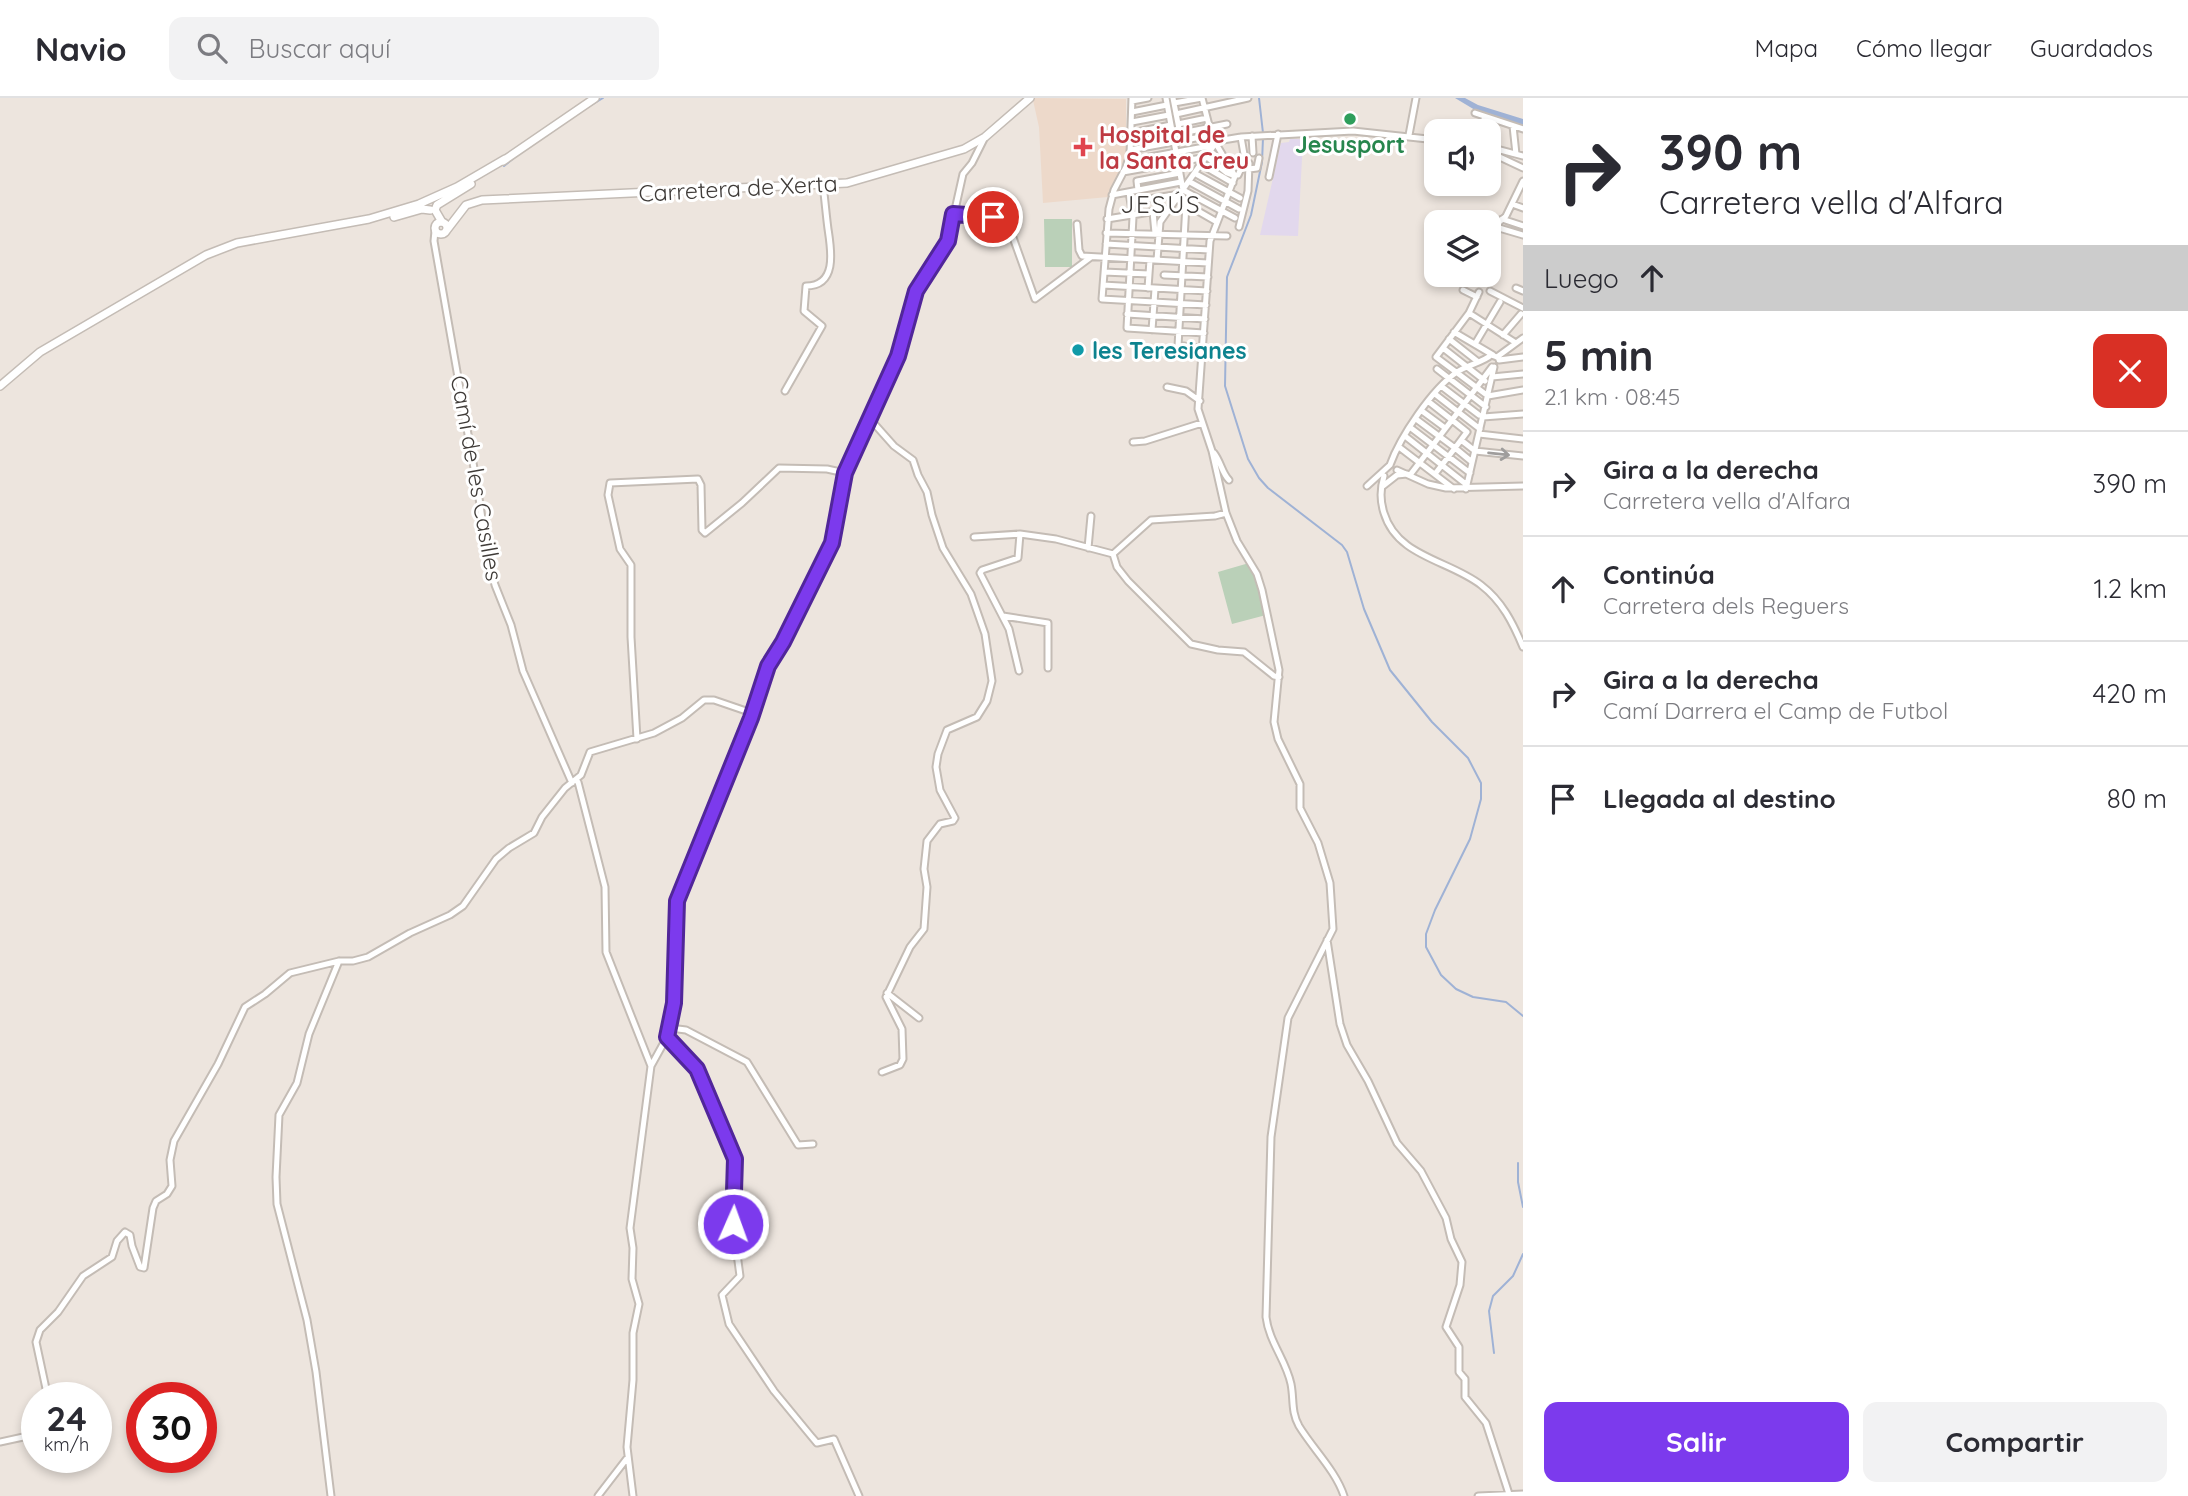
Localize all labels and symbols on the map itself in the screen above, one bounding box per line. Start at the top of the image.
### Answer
marker: Jesusport [1342,111,1358,127]
place label: Hospital de la Santa Creu [1099,120,1249,175]
place label: Jesusport [1295,130,1405,159]
marker: Hospital de la Santa Creu [1073,137,1093,157]
street label: Carretera de Xerta [638,168,838,208]
pin [963,187,1023,247]
district label: JESÚS [1120,189,1202,219]
place label: les Teresianes [1092,336,1247,365]
marker: les Teresianes [1070,342,1086,358]
street label: Camí de les Casilles [445,373,509,583]
one-way arrow [1487,447,1510,460]
position arrow [696,1187,770,1261]
speed limit sign: 30 [126,1382,217,1473]

